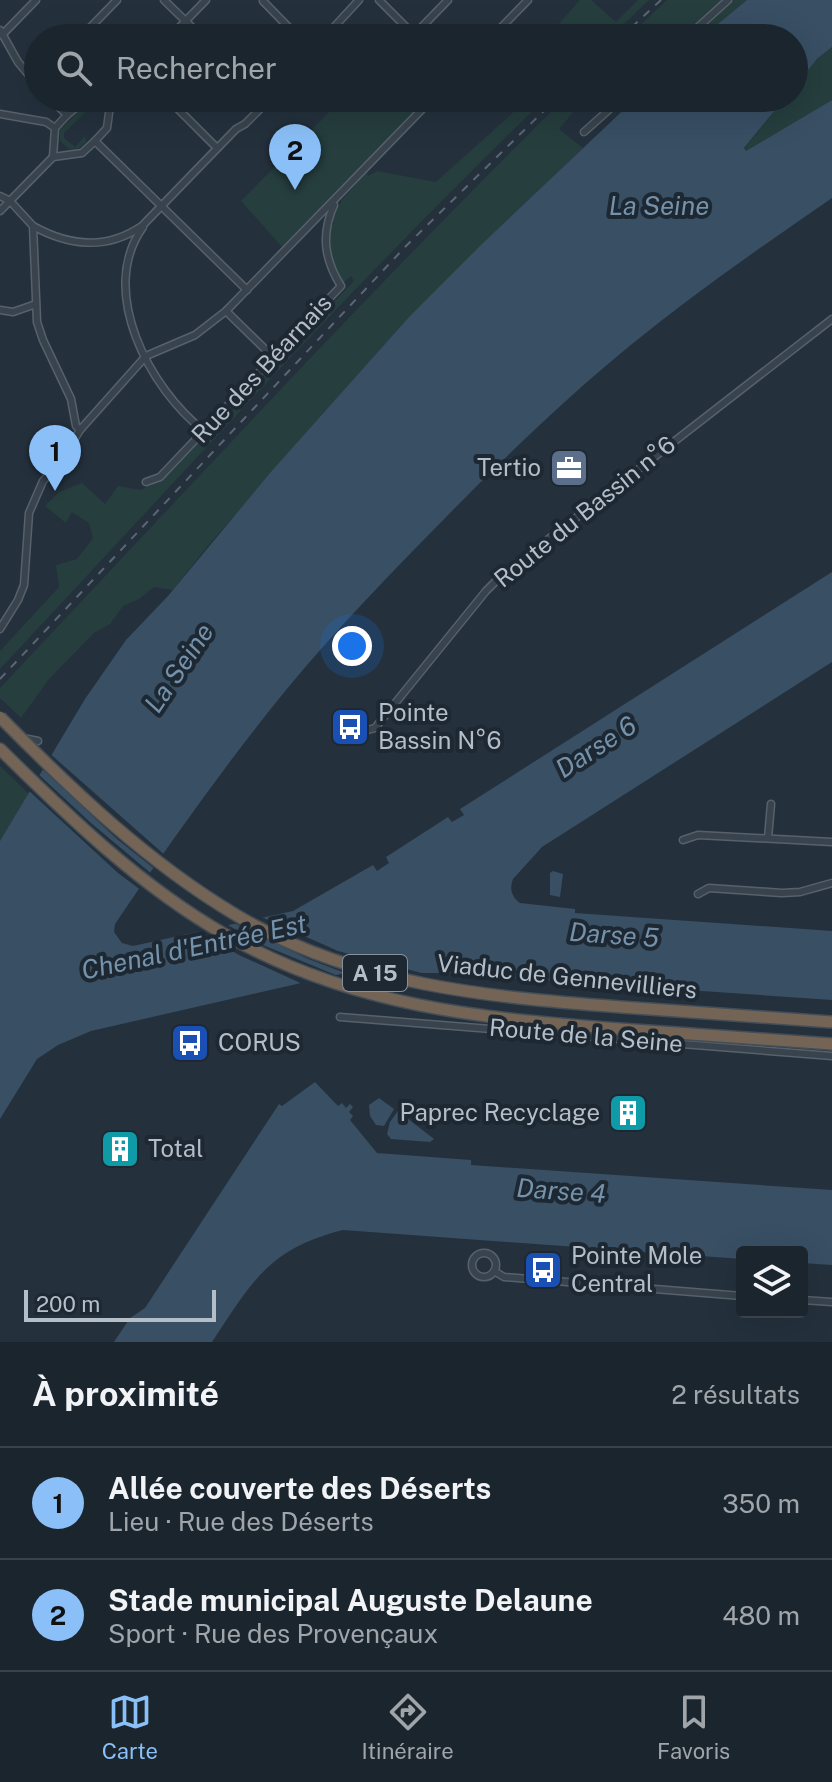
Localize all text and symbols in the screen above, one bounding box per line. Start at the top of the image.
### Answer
search box [24,24,808,112]
icon: search [52,46,96,90]
text: Rechercher [116,50,277,86]
pin: 2 [269,124,321,190]
water label: La Seine [609,190,709,221]
street label: Rue des Béarnais [186,289,337,448]
pin: 1 [29,425,81,491]
street label: Route du Bassin n°6 [488,430,680,593]
office icon: Tertio [548,447,590,489]
place label: Tertio [477,453,541,481]
water label: La Seine [138,617,220,718]
your location [332,626,372,666]
place label: Pointe Bassin N°6 [378,698,501,754]
bus stop icon: Pointe Bassin N°6 [329,706,371,748]
water label: Darse 6 [550,709,642,784]
water label: Chenal d'Entrée Est [78,907,310,986]
water label: Darse 5 [568,916,660,953]
street label: Viaduc de Gennevilliers [436,948,698,1004]
road number: A 15 [343,955,407,991]
street label: Route de la Seine [488,1013,684,1057]
bus stop icon: CORUS [169,1022,211,1064]
place label: CORUS [218,1028,301,1056]
building icon: Paprec Recyclage [607,1092,649,1134]
place label: Paprec Recyclage [400,1098,600,1126]
building icon: Total [99,1128,141,1170]
place label: Total [148,1134,203,1162]
water label: Darse 4 [515,1172,607,1209]
place label: Pointe Mole Central [571,1241,702,1297]
map controls [736,1246,808,1318]
button: layers [736,1246,808,1318]
bus stop icon: Pointe Mole Central [522,1249,564,1291]
scale bar [24,1286,216,1322]
text: 200 m [36,1291,100,1317]
text: À proximité [32,1374,219,1414]
text: 2 résultats [671,1379,800,1410]
text: Allée couverte des Déserts [108,1470,491,1506]
text: 1 [52,1488,64,1519]
text: 350 m [722,1488,800,1519]
text: Lieu · Rue des Déserts [108,1506,374,1537]
text: Stade municipal Auguste Delaune [108,1582,593,1618]
text: 2 [50,1600,66,1631]
text: 480 m [722,1600,800,1631]
text: Sport · Rue des Provençaux [108,1618,438,1649]
tab: Carte [102,1690,158,1764]
tab: Itinéraire [361,1690,454,1764]
tab: Favoris [657,1690,730,1764]

